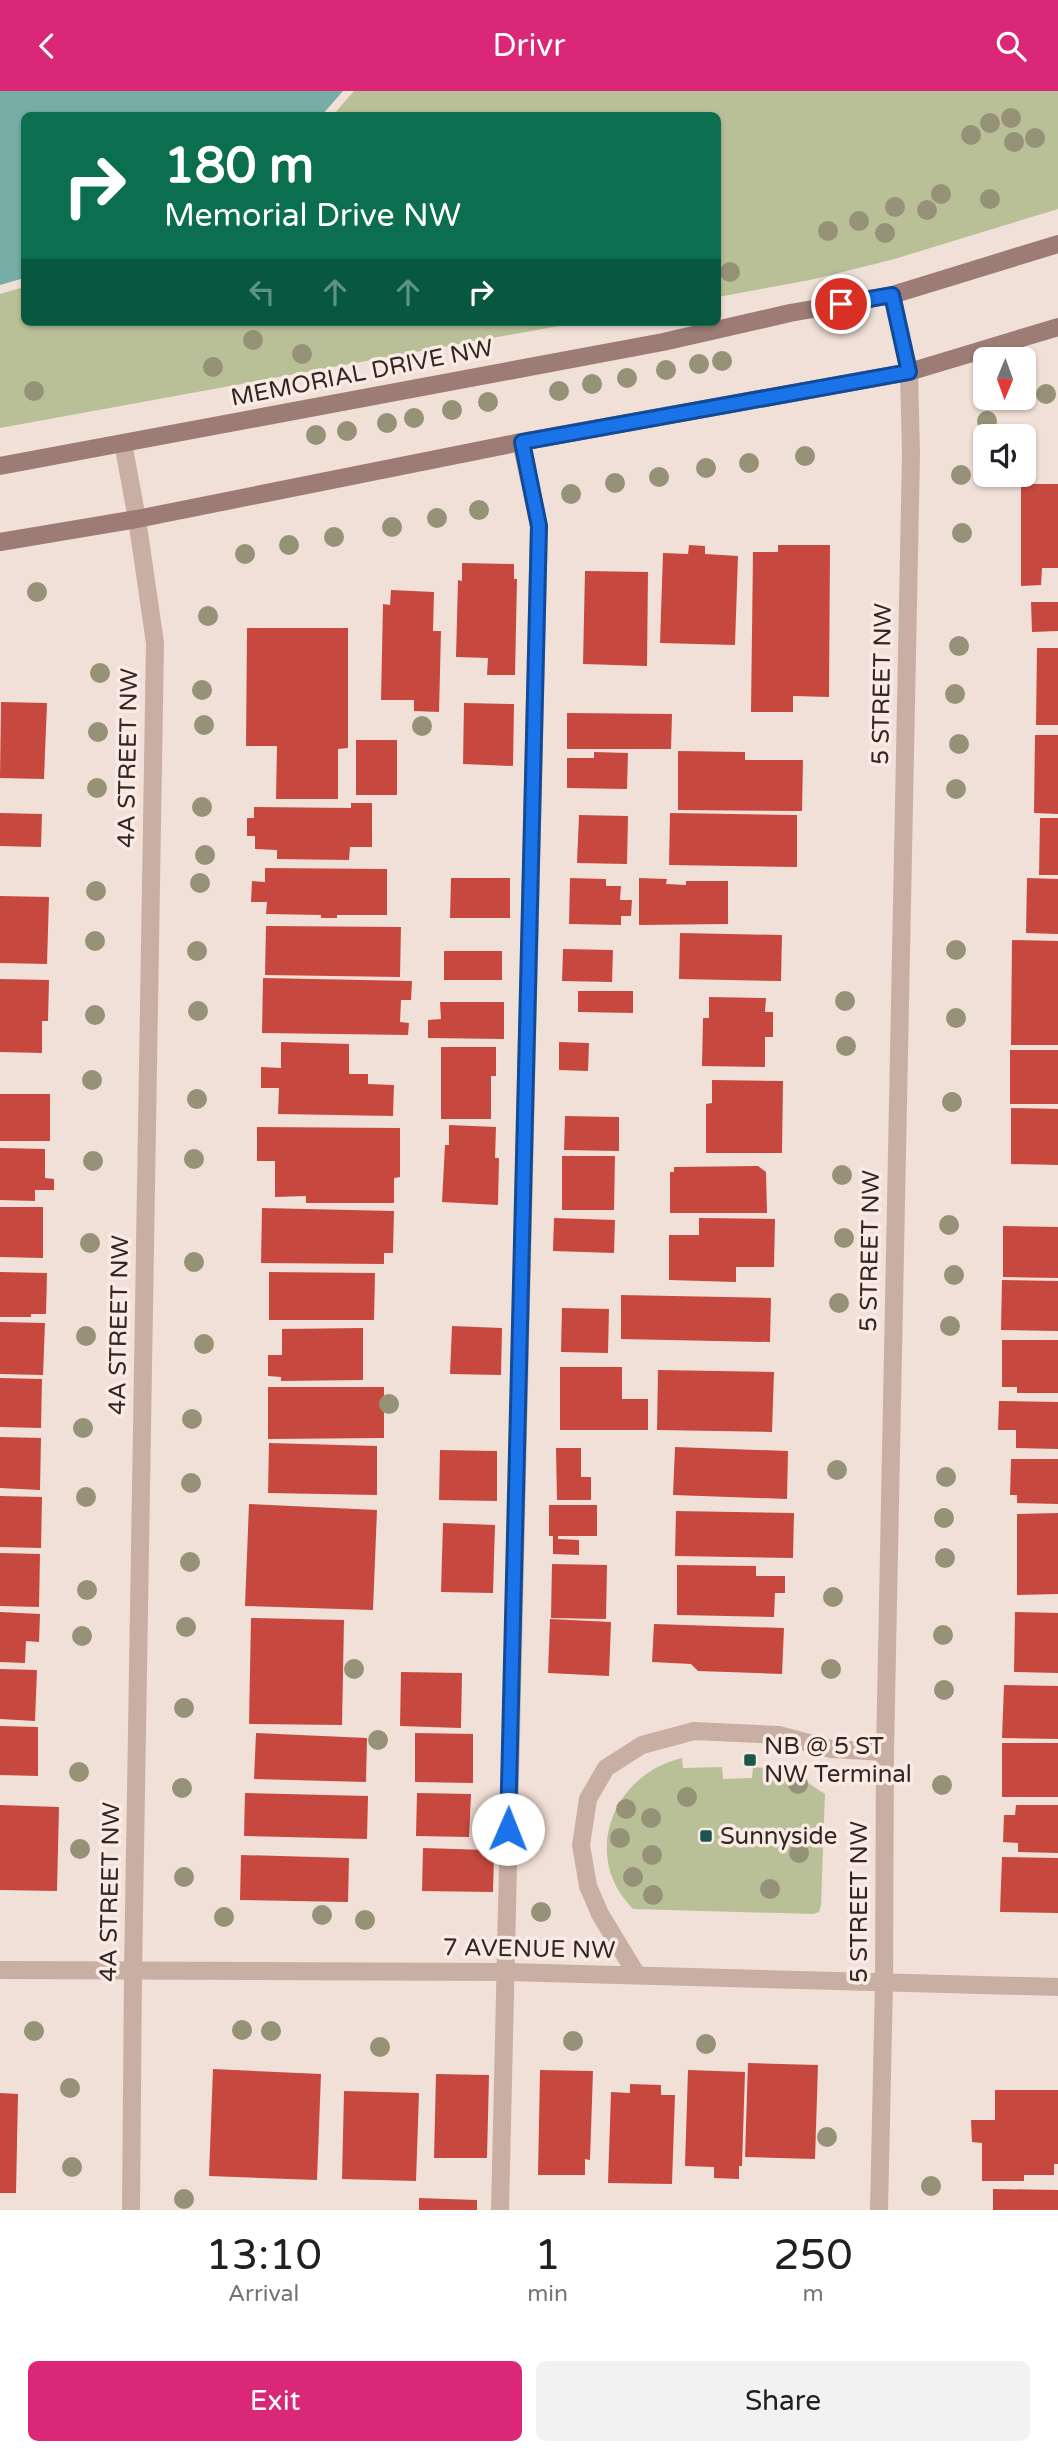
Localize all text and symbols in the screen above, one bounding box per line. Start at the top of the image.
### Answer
icon: back [28,27,66,65]
text: Drivr [492,27,566,65]
icon: search [992,27,1030,65]
text: 180 m [164,137,314,196]
icon: right [49,140,140,231]
text: Memorial Drive NW [164,197,461,235]
icon: left [243,273,281,311]
icon: ahead [316,273,354,311]
icon: ahead [389,273,427,311]
icon: right [462,273,500,311]
pin [811,274,871,334]
icon: arrive [822,285,860,323]
street label: MEMORIAL DRIVE NW [228,333,496,413]
north arrow [973,347,1036,409]
map controls [973,347,1036,487]
button: sound [973,424,1036,487]
street label: 5 STREET NW [866,603,898,765]
street label: 4A STREET NW [112,668,144,848]
street label: 5 STREET NW [854,1170,886,1332]
street label: 4A STREET NW [103,1235,135,1415]
place label: NB @ 5 ST NW Terminal [764,1732,912,1789]
marker: NB @ 5 ST NW Terminal [742,1752,758,1768]
position arrow [471,1792,545,1866]
street label: 4A STREET NW [94,1802,126,1982]
street label: 5 STREET NW [845,1821,874,1983]
place label: Sunnyside [720,1822,837,1851]
marker: Sunnyside [698,1828,714,1844]
street label: 7 AVENUE NW [442,1933,616,1965]
text: 13:10 [205,2230,322,2281]
text: 1 [534,2230,561,2281]
text: 250 [773,2230,853,2281]
text: Arrival [228,2280,299,2308]
text: min [527,2280,568,2308]
text: m [802,2280,824,2308]
button: Exit [28,2361,522,2441]
button: Share [536,2361,1030,2441]

